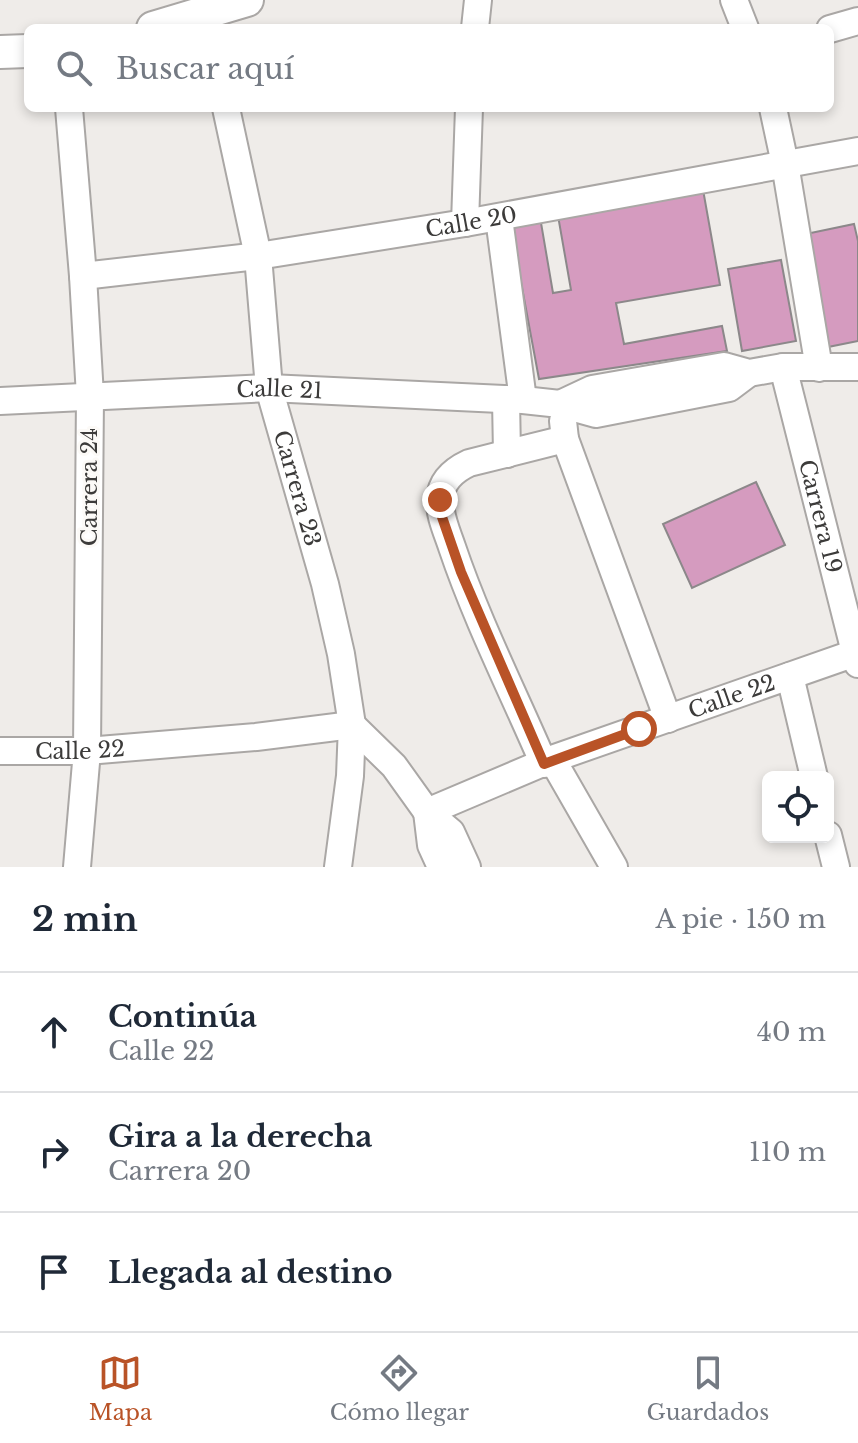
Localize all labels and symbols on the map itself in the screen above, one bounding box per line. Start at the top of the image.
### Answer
street label: Calle 20 [423,200,519,243]
street label: Calle 21 [236,374,324,404]
street label: Carrera 23 [268,427,327,549]
street label: Carrera 24 [76,428,103,546]
street label: Carrera 19 [793,457,848,576]
route end [422,482,458,518]
street label: Calle 22 [685,669,779,724]
route start [621,711,657,747]
street label: Calle 22 [35,734,126,765]

